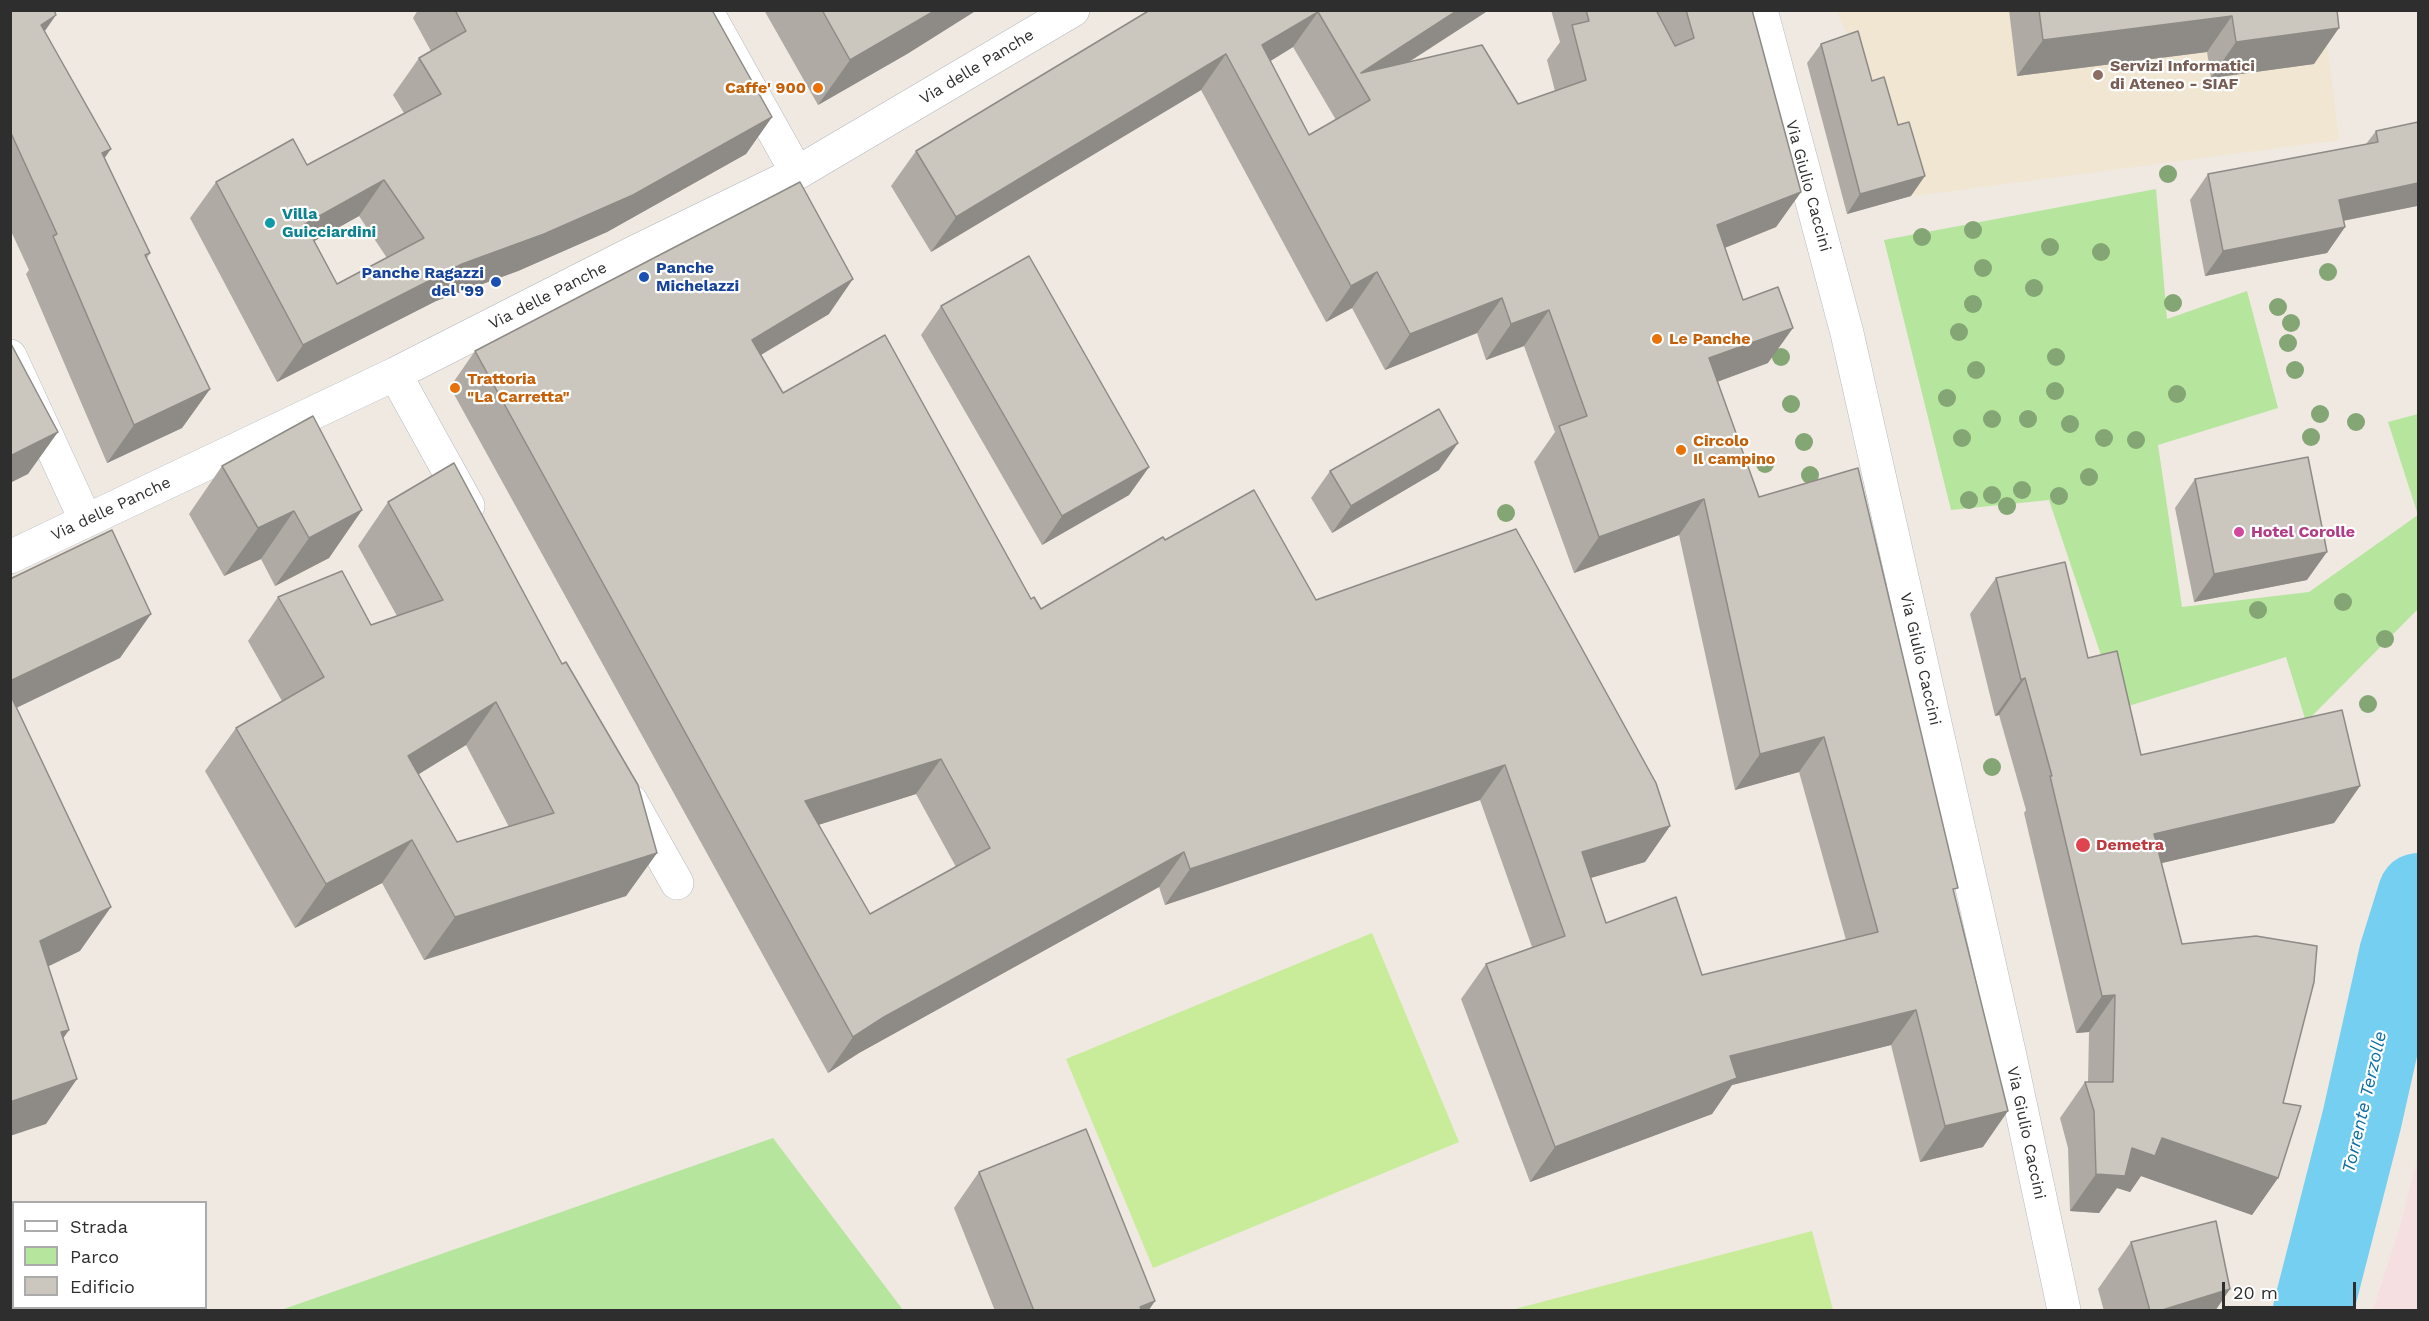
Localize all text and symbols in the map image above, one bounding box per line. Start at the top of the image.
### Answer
street label: Via delle Panche [916,25,1038,109]
place label: Servizi Informatici di Ateneo - SIAF [2110,56,2255,94]
marker: Servizi Informatici di Ateneo - SIAF [2091,68,2105,82]
place label: Caffe' 900 [725,78,806,98]
marker: Caffe' 900 [811,81,825,95]
street label: Via Giulio Caccini [1781,118,1835,254]
place label: Villa Guicciardini [282,204,376,242]
marker: Villa Guicciardini [263,216,277,230]
street label: Via delle Panche [486,258,610,334]
place label: Panche Michelazzi [656,258,739,296]
place label: Panche Ragazzi del '99 [362,263,484,301]
marker: Panche Michelazzi [637,270,651,284]
marker: Panche Ragazzi del '99 [489,275,503,289]
place label: Le Panche [1669,329,1751,349]
marker: Le Panche [1650,332,1664,346]
place label: Trattoria "La Carretta" [467,369,570,407]
marker: Trattoria "La Carretta" [448,381,462,395]
place label: Circolo Il campino [1693,431,1775,469]
marker: Circolo Il campino [1674,443,1688,457]
street label: Via delle Panche [48,473,174,545]
place label: Hotel Corolle [2251,522,2355,542]
marker: Hotel Corolle [2232,525,2246,539]
street label: Via Giulio Caccini [1895,591,1945,727]
place label: Demetra [2096,835,2164,855]
marker: Demetra [2074,836,2092,854]
water label: Torrente Terzolle [2338,1029,2392,1175]
street label: Via Giulio Caccini [2003,1065,2049,1201]
legend [12,1201,207,1309]
text: Strada [70,1216,128,1237]
text: Parco [70,1246,119,1267]
scale bar [2225,1270,2358,1308]
text: Edificio [70,1276,135,1297]
text: 20 m [2233,1282,2278,1303]

